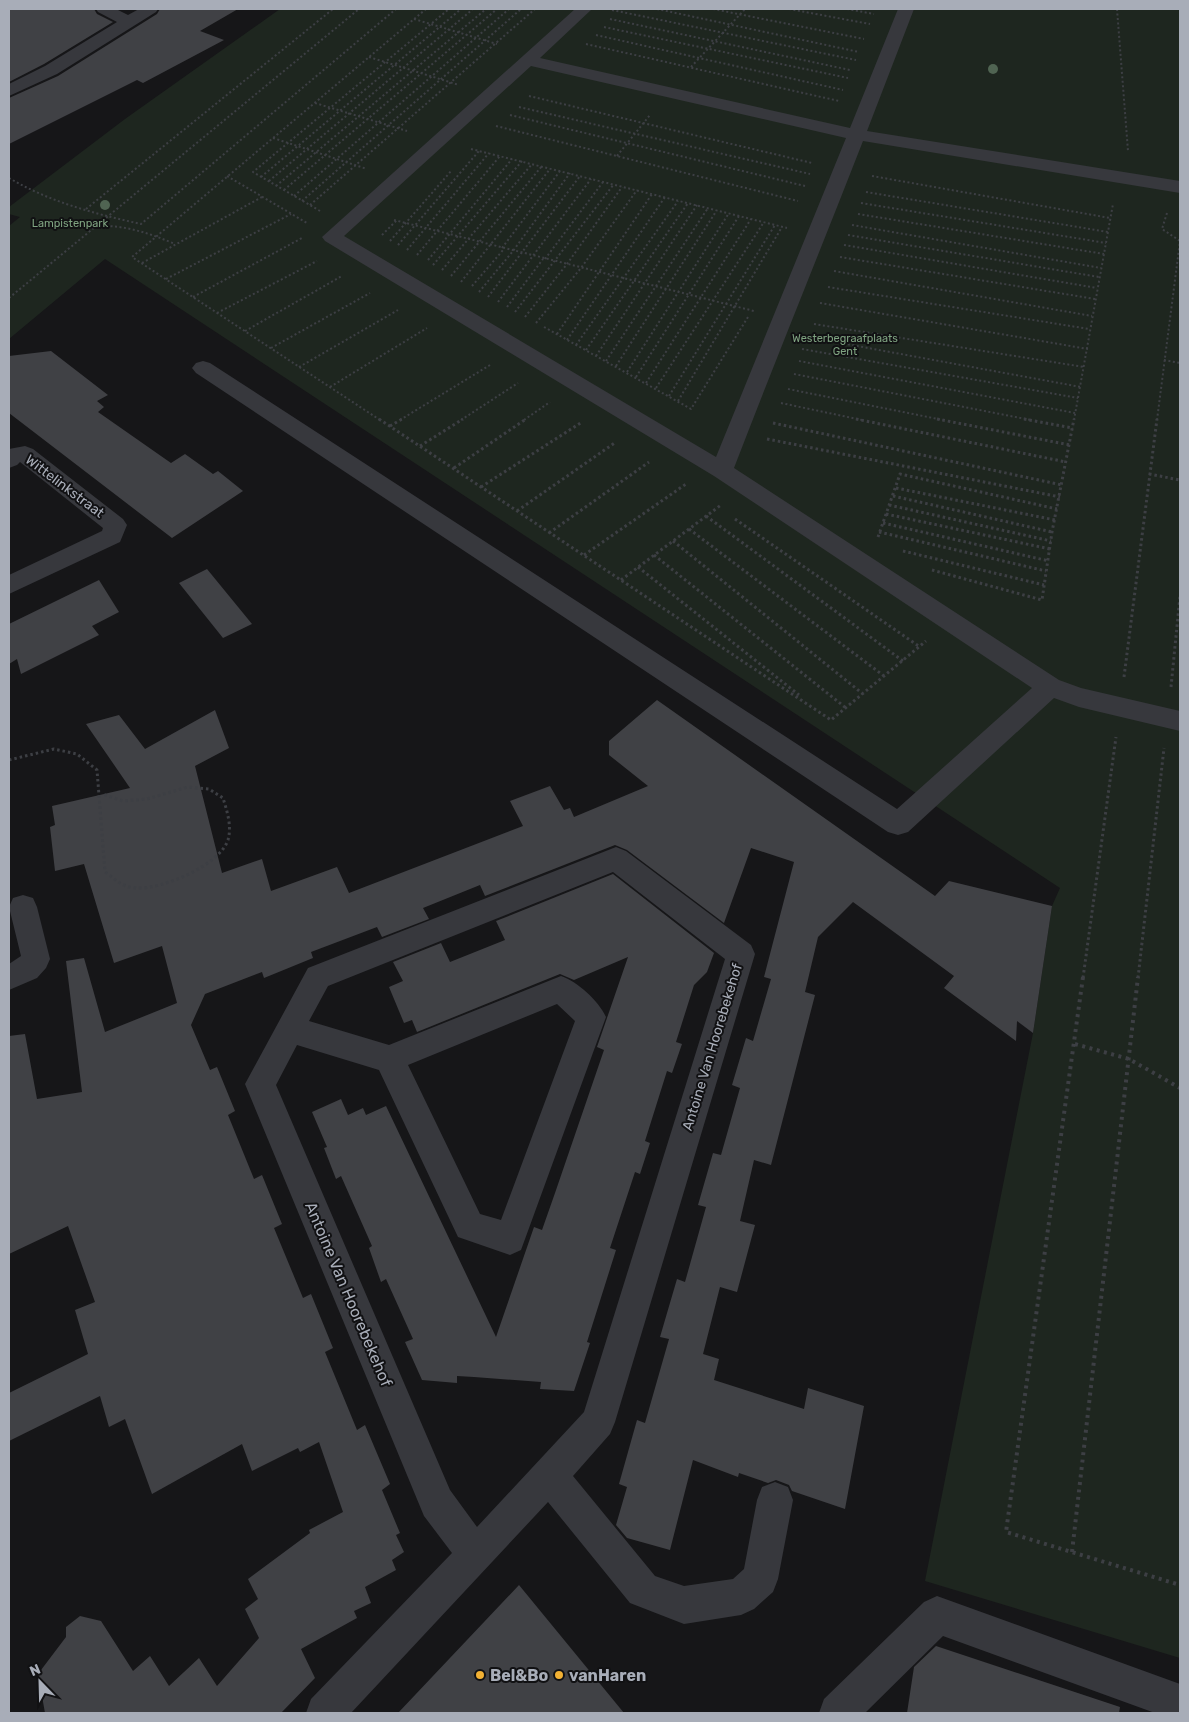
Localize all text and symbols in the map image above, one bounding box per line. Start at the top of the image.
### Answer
park label: Lampistenpark [32,217,109,230]
park label: Westerbegraafplaats Gent [792,332,898,358]
street label: Wittelinkstraat [22,451,108,522]
street label: Antoine Van Hoorebekehof [679,961,746,1133]
street label: Antoine Van Hoorebekehof [301,1199,396,1390]
north arrow [15,1657,65,1707]
text: N [27,1661,43,1680]
place label: Bel&Bo [490,1666,548,1685]
place label: vanHaren [569,1666,646,1685]
marker: Bel&Bo [474,1669,486,1681]
marker: vanHaren [553,1669,565,1681]

